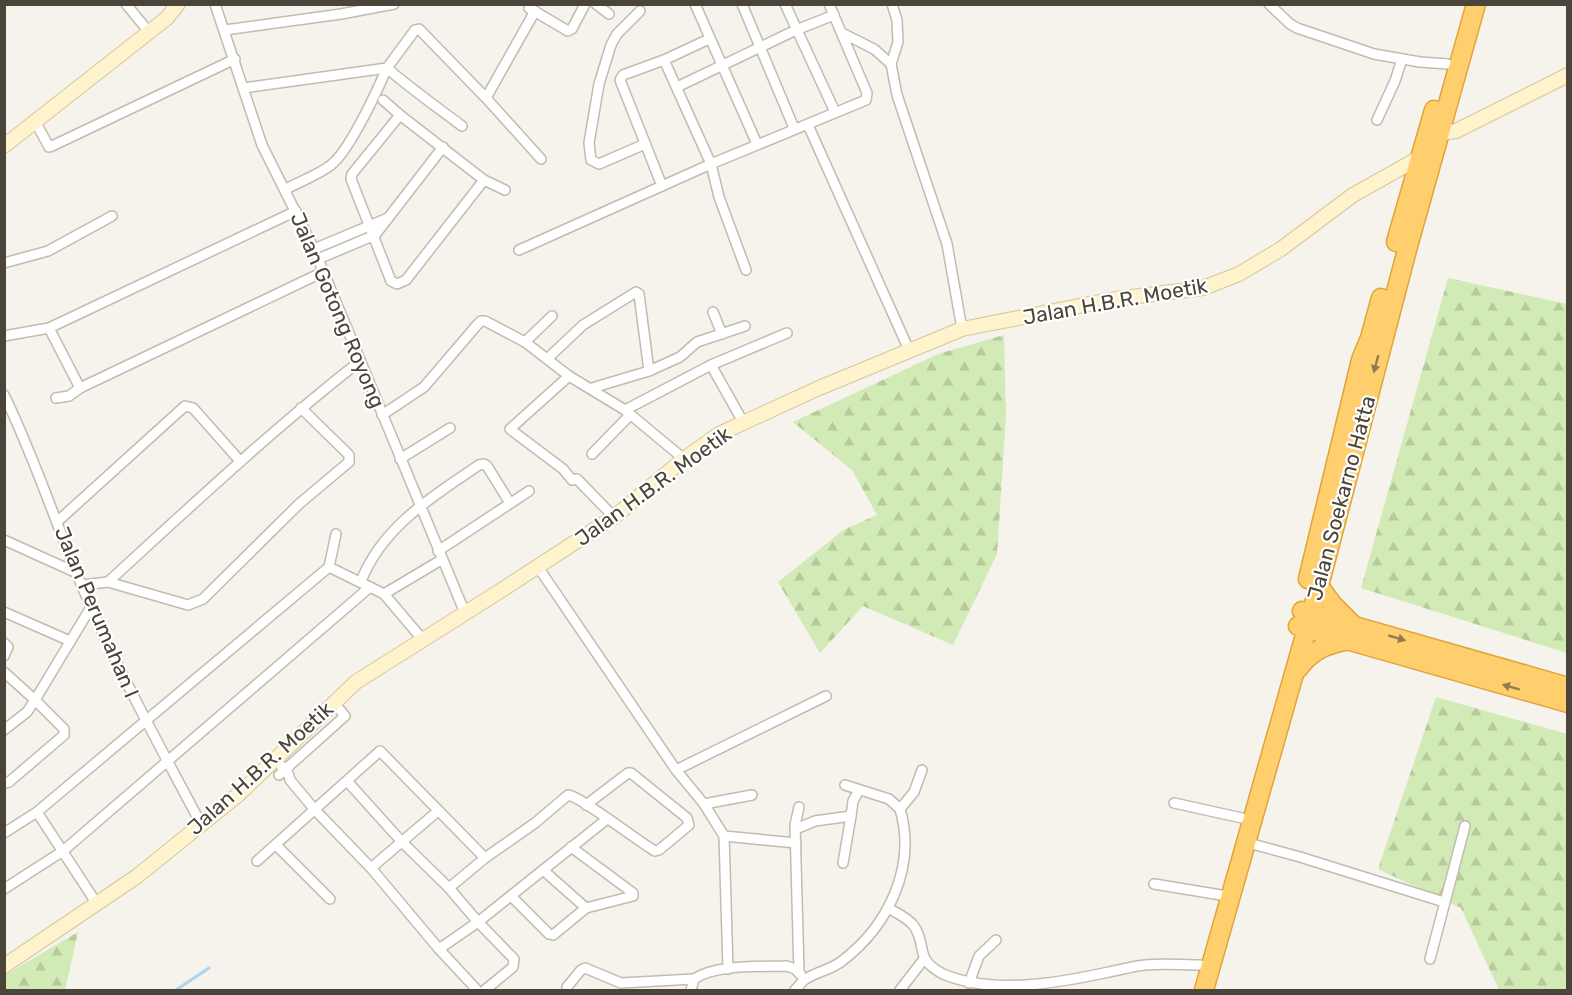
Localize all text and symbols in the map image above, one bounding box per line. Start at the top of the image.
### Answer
street label: Jalan Gotong Royong [285,208,391,412]
street label: Jalan H.B.R. Moetik [1021,272,1209,330]
one-way arrow [1371,356,1380,374]
street label: Jalan Soekarno Hatta [1302,393,1380,603]
street label: Jalan H.B.R. Moetik [570,421,736,551]
street label: Jalan Perumahan I [50,523,144,701]
one-way arrow [1388,634,1406,643]
one-way arrow [1502,682,1520,691]
street label: Jalan H.B.R. Moetik [182,696,338,840]

